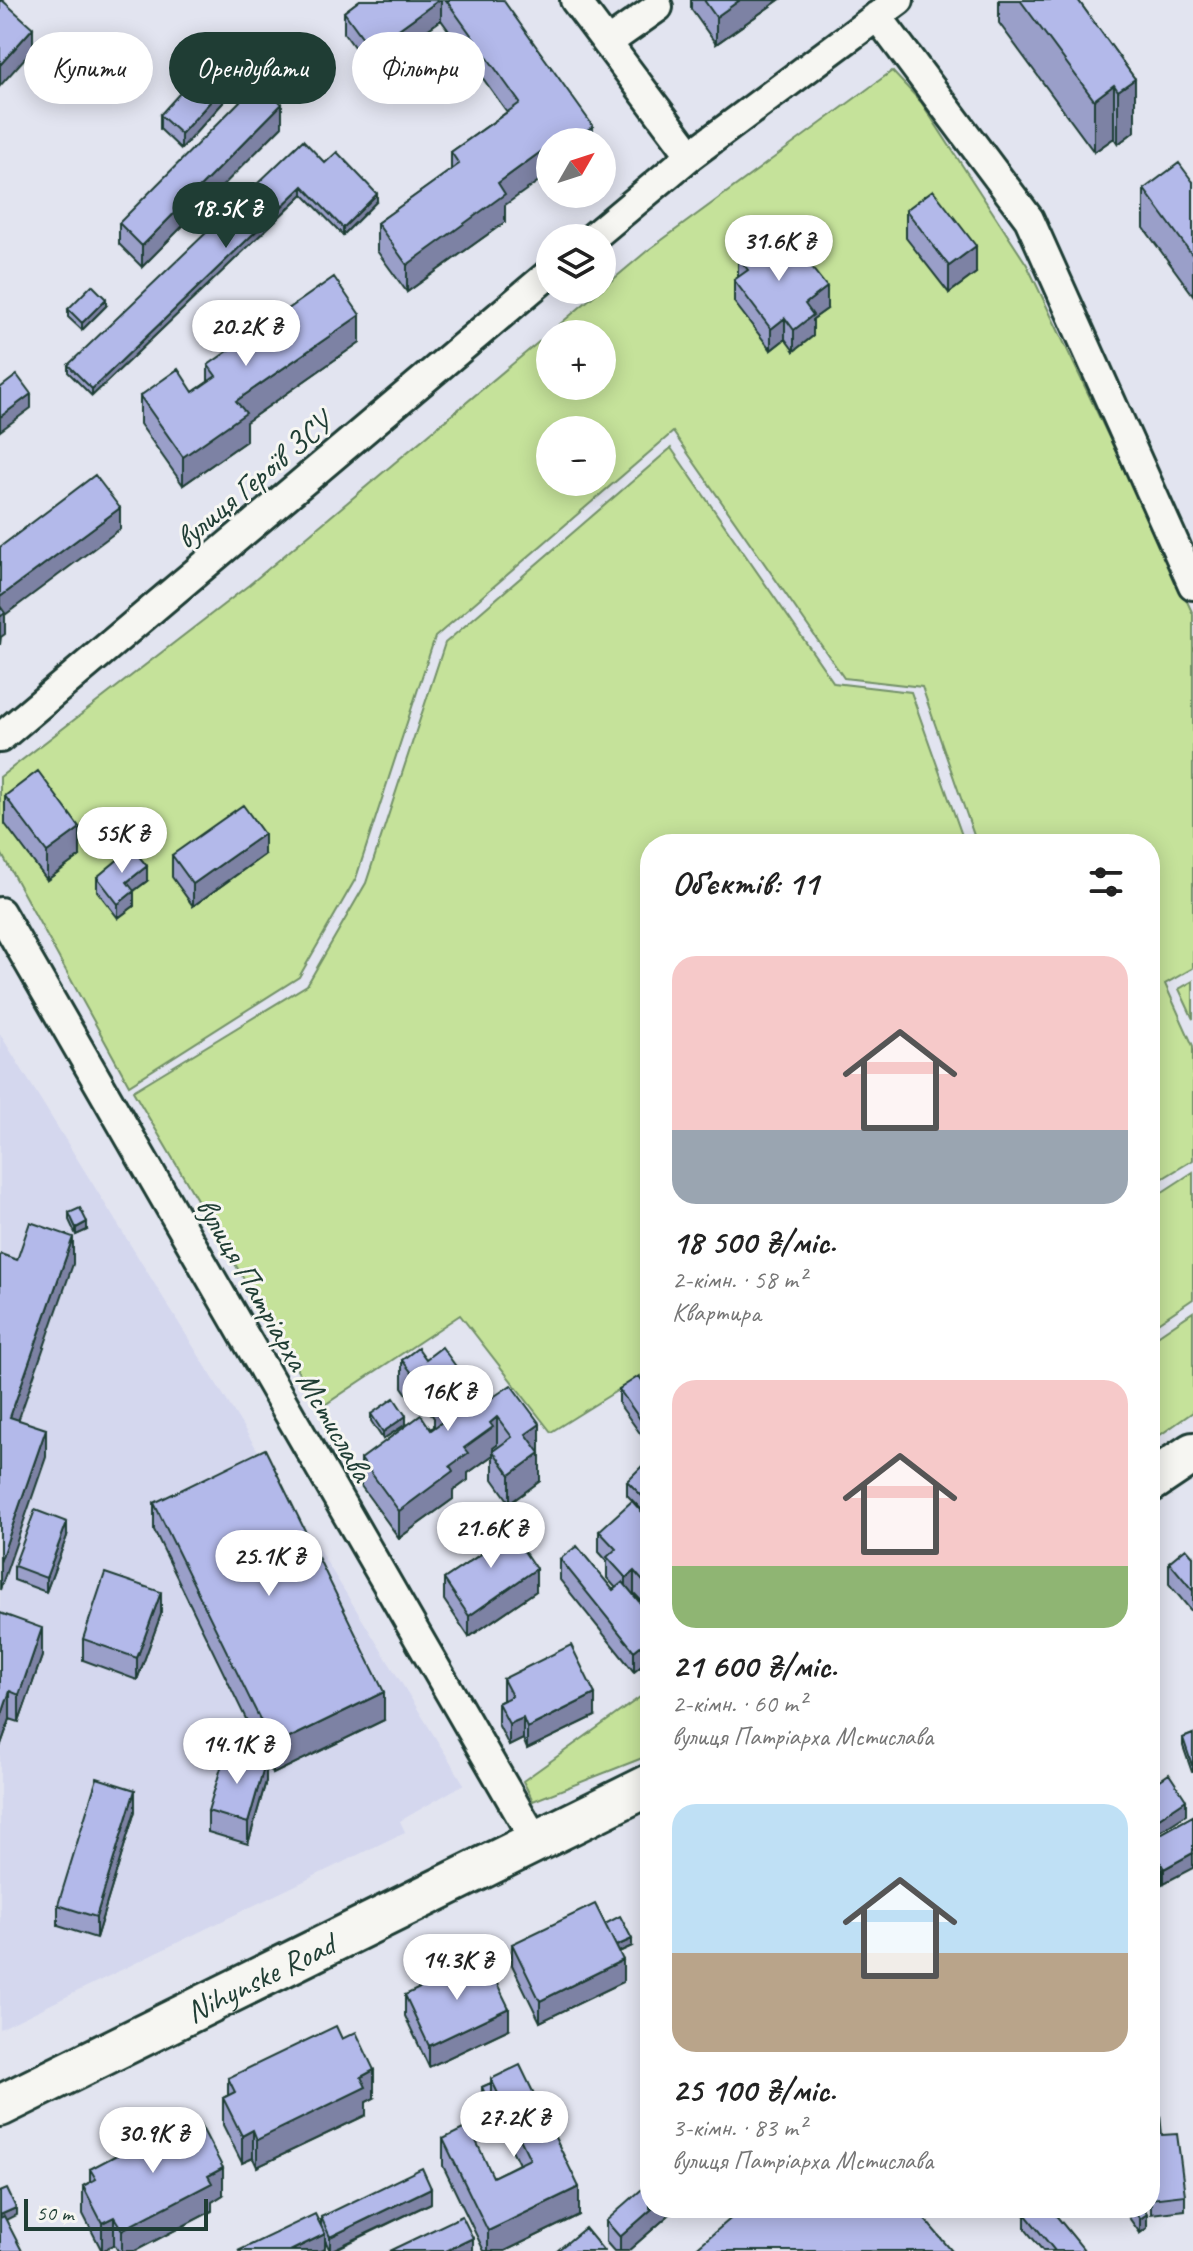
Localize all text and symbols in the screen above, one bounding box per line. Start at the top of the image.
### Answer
chip: Купити [24,32,153,104]
chip: Орендувати [169,32,336,104]
chip: Фільтри [352,32,485,104]
north arrow [536,128,616,208]
map controls [536,128,616,496]
pin: 18.5K ₴ [152,182,300,250]
text: 18.5K ₴ [190,191,262,224]
pin: 31.6K ₴ [705,215,853,283]
button: layers [536,224,616,304]
text: 31.6K ₴ [743,224,815,257]
pin: 20.2K ₴ [172,300,320,368]
text: 20.2K ₴ [210,309,282,342]
button: + [536,320,616,400]
street label: вулиця Героїв ЗСУ [167,400,344,558]
button: − [536,416,616,496]
pin: 55K ₴ [66,807,178,875]
text: 55K ₴ [95,816,149,849]
icon: filters [1084,860,1128,904]
text: Об’єктів: 11 [672,861,818,904]
icon: home [828,1008,972,1152]
street label: вулиця Патріарха Мстислава [186,1190,384,1491]
text: 18 500 ₴/міс. [672,1220,836,1263]
text: 2-кімн. · 58 m² [672,1263,806,1296]
text: Квартира [672,1296,761,1329]
pin: 16K ₴ [392,1365,504,1433]
text: 16K ₴ [420,1374,476,1407]
icon: home [828,1432,972,1576]
pin: 21.6K ₴ [417,1502,565,1570]
text: 21.6K ₴ [455,1511,527,1544]
pin: 25.1K ₴ [195,1530,343,1598]
text: 25.1K ₴ [233,1539,305,1572]
text: 21 600 ₴/міс. [672,1644,837,1687]
text: 2-кімн. · 60 m² [672,1687,806,1720]
pin: 14.1K ₴ [163,1718,311,1786]
text: вулиця Патріарха Мстислава [672,1720,933,1753]
text: 14.1K ₴ [201,1727,273,1760]
icon: home [828,1856,972,2000]
street label: Nihynske Road [179,1922,346,2032]
pin: 14.3K ₴ [383,1934,531,2002]
text: 14.3K ₴ [421,1943,493,1976]
text: 25 100 ₴/міс. [672,2068,836,2111]
pin: 27.2K ₴ [440,2091,588,2159]
text: 27.2K ₴ [478,2100,550,2133]
pin: 30.9K ₴ [79,2107,227,2175]
text: 3-кімн. · 83 m² [672,2111,806,2144]
text: 30.9K ₴ [117,2116,189,2149]
text: вулиця Патріарха Мстислава [672,2144,933,2177]
scale bar [24,2195,208,2231]
text: 50 m [36,2199,73,2227]

